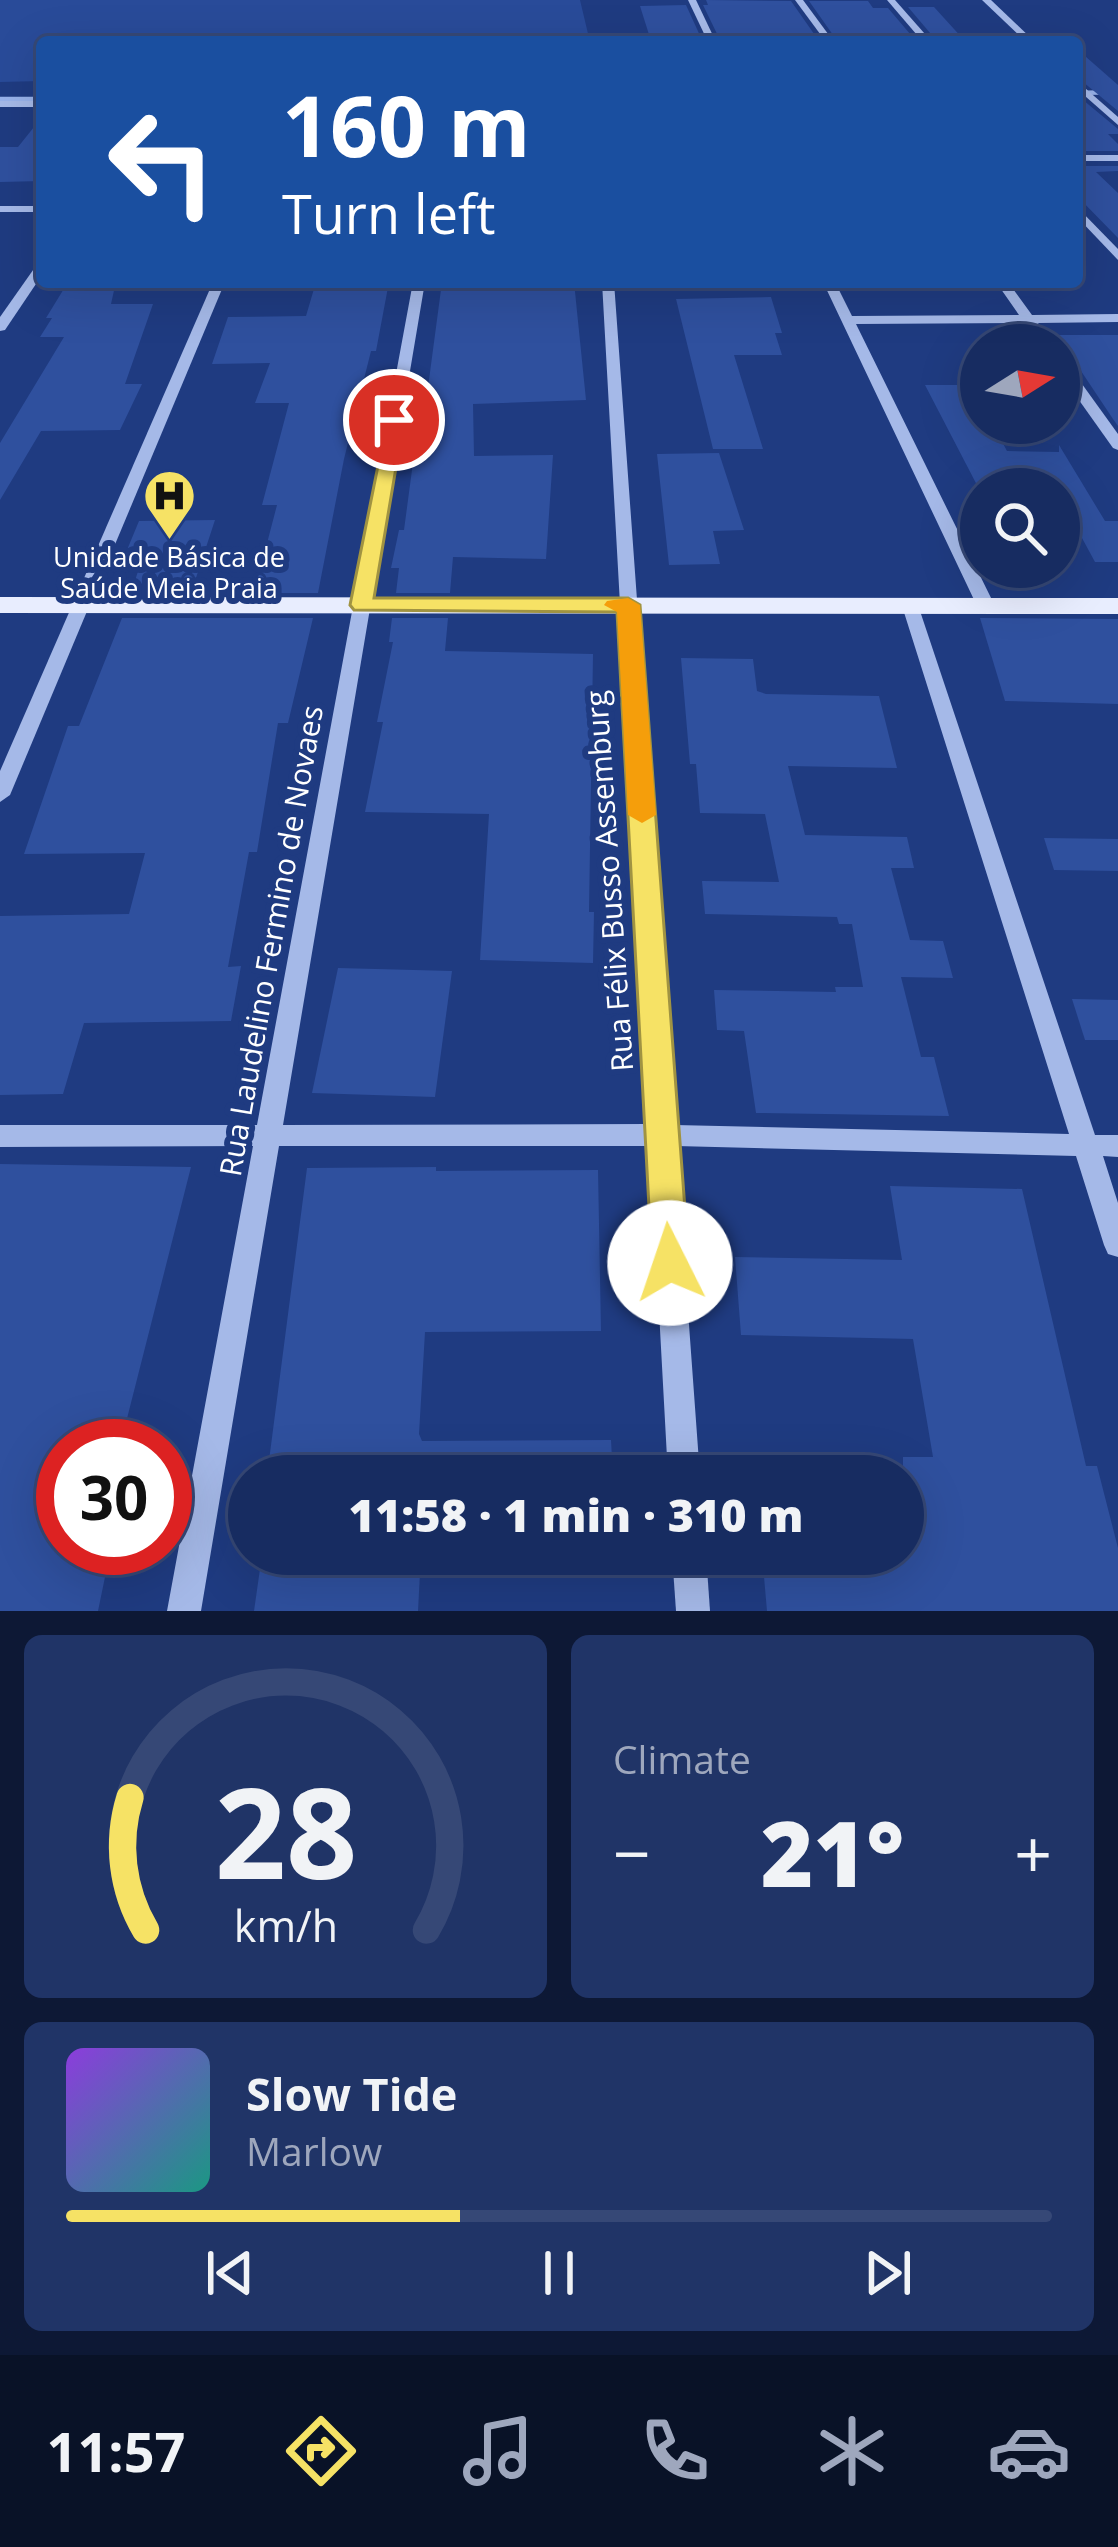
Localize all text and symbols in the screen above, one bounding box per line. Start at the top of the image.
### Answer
text: 160 m [282,67,530,182]
icon: left [84,84,240,240]
text: Turn left [282,176,495,250]
north arrow [960,324,1080,444]
map controls [960,324,1080,588]
pin [343,369,445,471]
icon: arrive [361,387,427,453]
hospital icon: Unidade Básica de Saúde Meia Praia [141,467,197,541]
button: search [960,468,1080,588]
place label: Unidade Básica de Saúde Meia Praia [53,538,285,606]
street label: Rua Félix Busso Assemburg [575,689,642,1073]
street label: Rua Laudelino Fermino de Novaes [209,702,332,1179]
position arrow [607,1200,733,1326]
speed limit sign: 30 [36,1419,192,1575]
text: 11:58 · 1 min · 310 m [349,1484,803,1545]
text: Climate [613,1732,751,1785]
text: 28 [214,1746,357,1916]
text: 21° [761,1791,904,1913]
text: − [613,1807,651,1897]
text: + [1014,1807,1052,1897]
text: km/h [233,1895,338,1954]
text: Slow Tide [246,2063,457,2124]
text: Marlow [246,2124,382,2177]
icon: previous [197,2240,263,2306]
icon: pause [526,2240,592,2306]
icon: next [855,2240,921,2306]
icon: directions [279,2409,363,2493]
icon: music [456,2409,540,2493]
icon: phone [633,2409,717,2493]
icon: climate [810,2409,894,2493]
icon: car [987,2409,1071,2493]
text: 11:57 [47,2414,185,2488]

